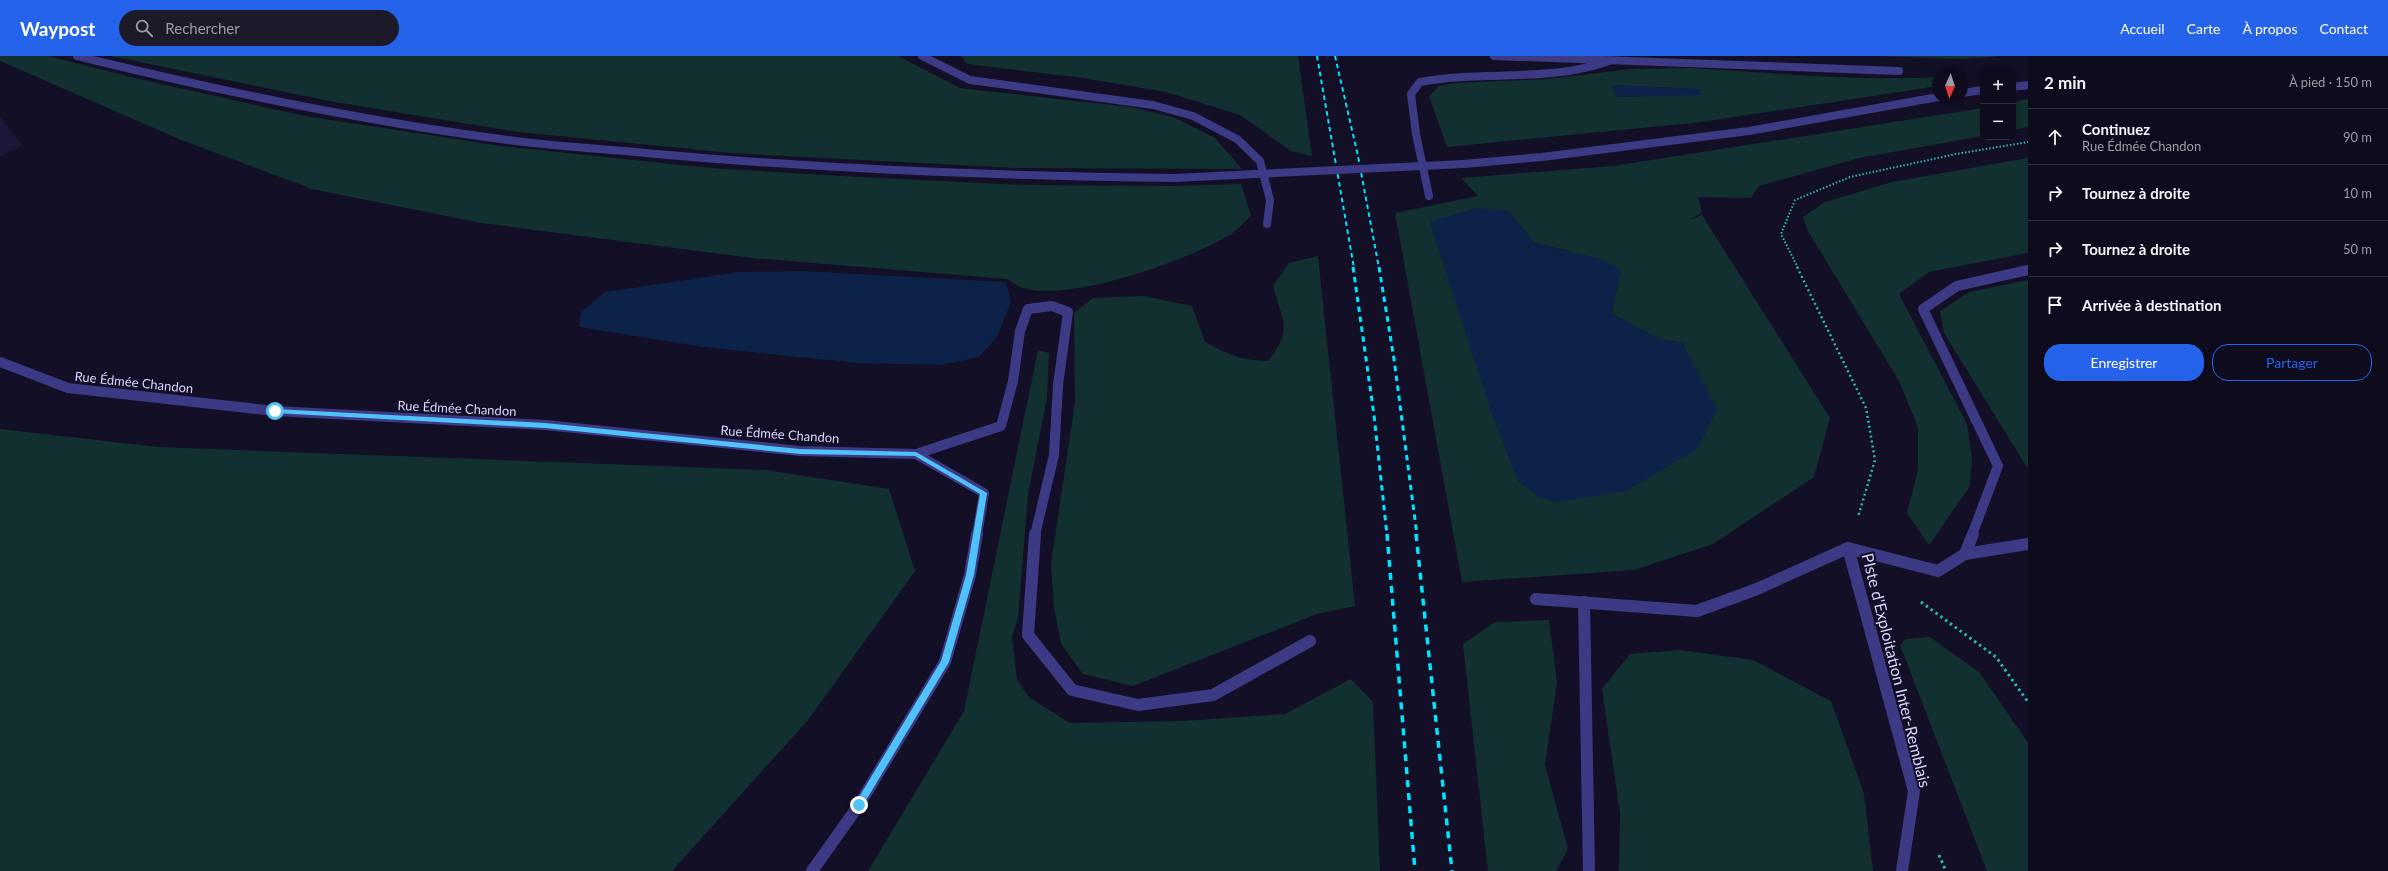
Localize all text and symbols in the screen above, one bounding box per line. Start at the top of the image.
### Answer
search box [119,10,399,46]
text: Waypost [20,17,95,40]
icon: search [133,17,155,39]
text: Rechercher [165,19,240,37]
text: Accueil [2120,20,2165,37]
text: Carte [2187,20,2220,37]
text: À propos [2242,20,2297,37]
text: Contact [2319,20,2368,37]
north arrow [1932,68,1968,104]
map controls [1980,68,2016,140]
button: + [1980,68,2016,104]
text: 2 min [2044,72,2086,93]
text: À pied · 150 m [2289,74,2372,90]
button: − [1980,104,2016,140]
text: Continuez [2082,120,2150,138]
icon: ahead [2044,126,2066,148]
text: 90 m [2343,129,2372,145]
text: Rue Édmée Chandon [2082,138,2201,154]
icon: right [2044,182,2066,204]
text: Tournez à droite [2082,184,2190,202]
text: 10 m [2343,185,2372,201]
icon: right [2044,238,2066,260]
text: Tournez à droite [2082,240,2190,258]
text: 50 m [2343,241,2372,257]
icon: arrive [2044,294,2066,316]
text: Arrivée à destination [2082,296,2221,314]
button: Enregistrer [2044,344,2204,381]
button: Partager [2212,344,2372,381]
street label: Rue Édmée Chandon [74,368,194,396]
street label: Rue Édmée Chandon [397,397,517,419]
route start [266,402,284,420]
street label: Rue Édmée Chandon [720,422,840,446]
street label: PIste d'Exploitation Inter-Remblais [1859,551,1935,789]
route end [850,796,868,814]

